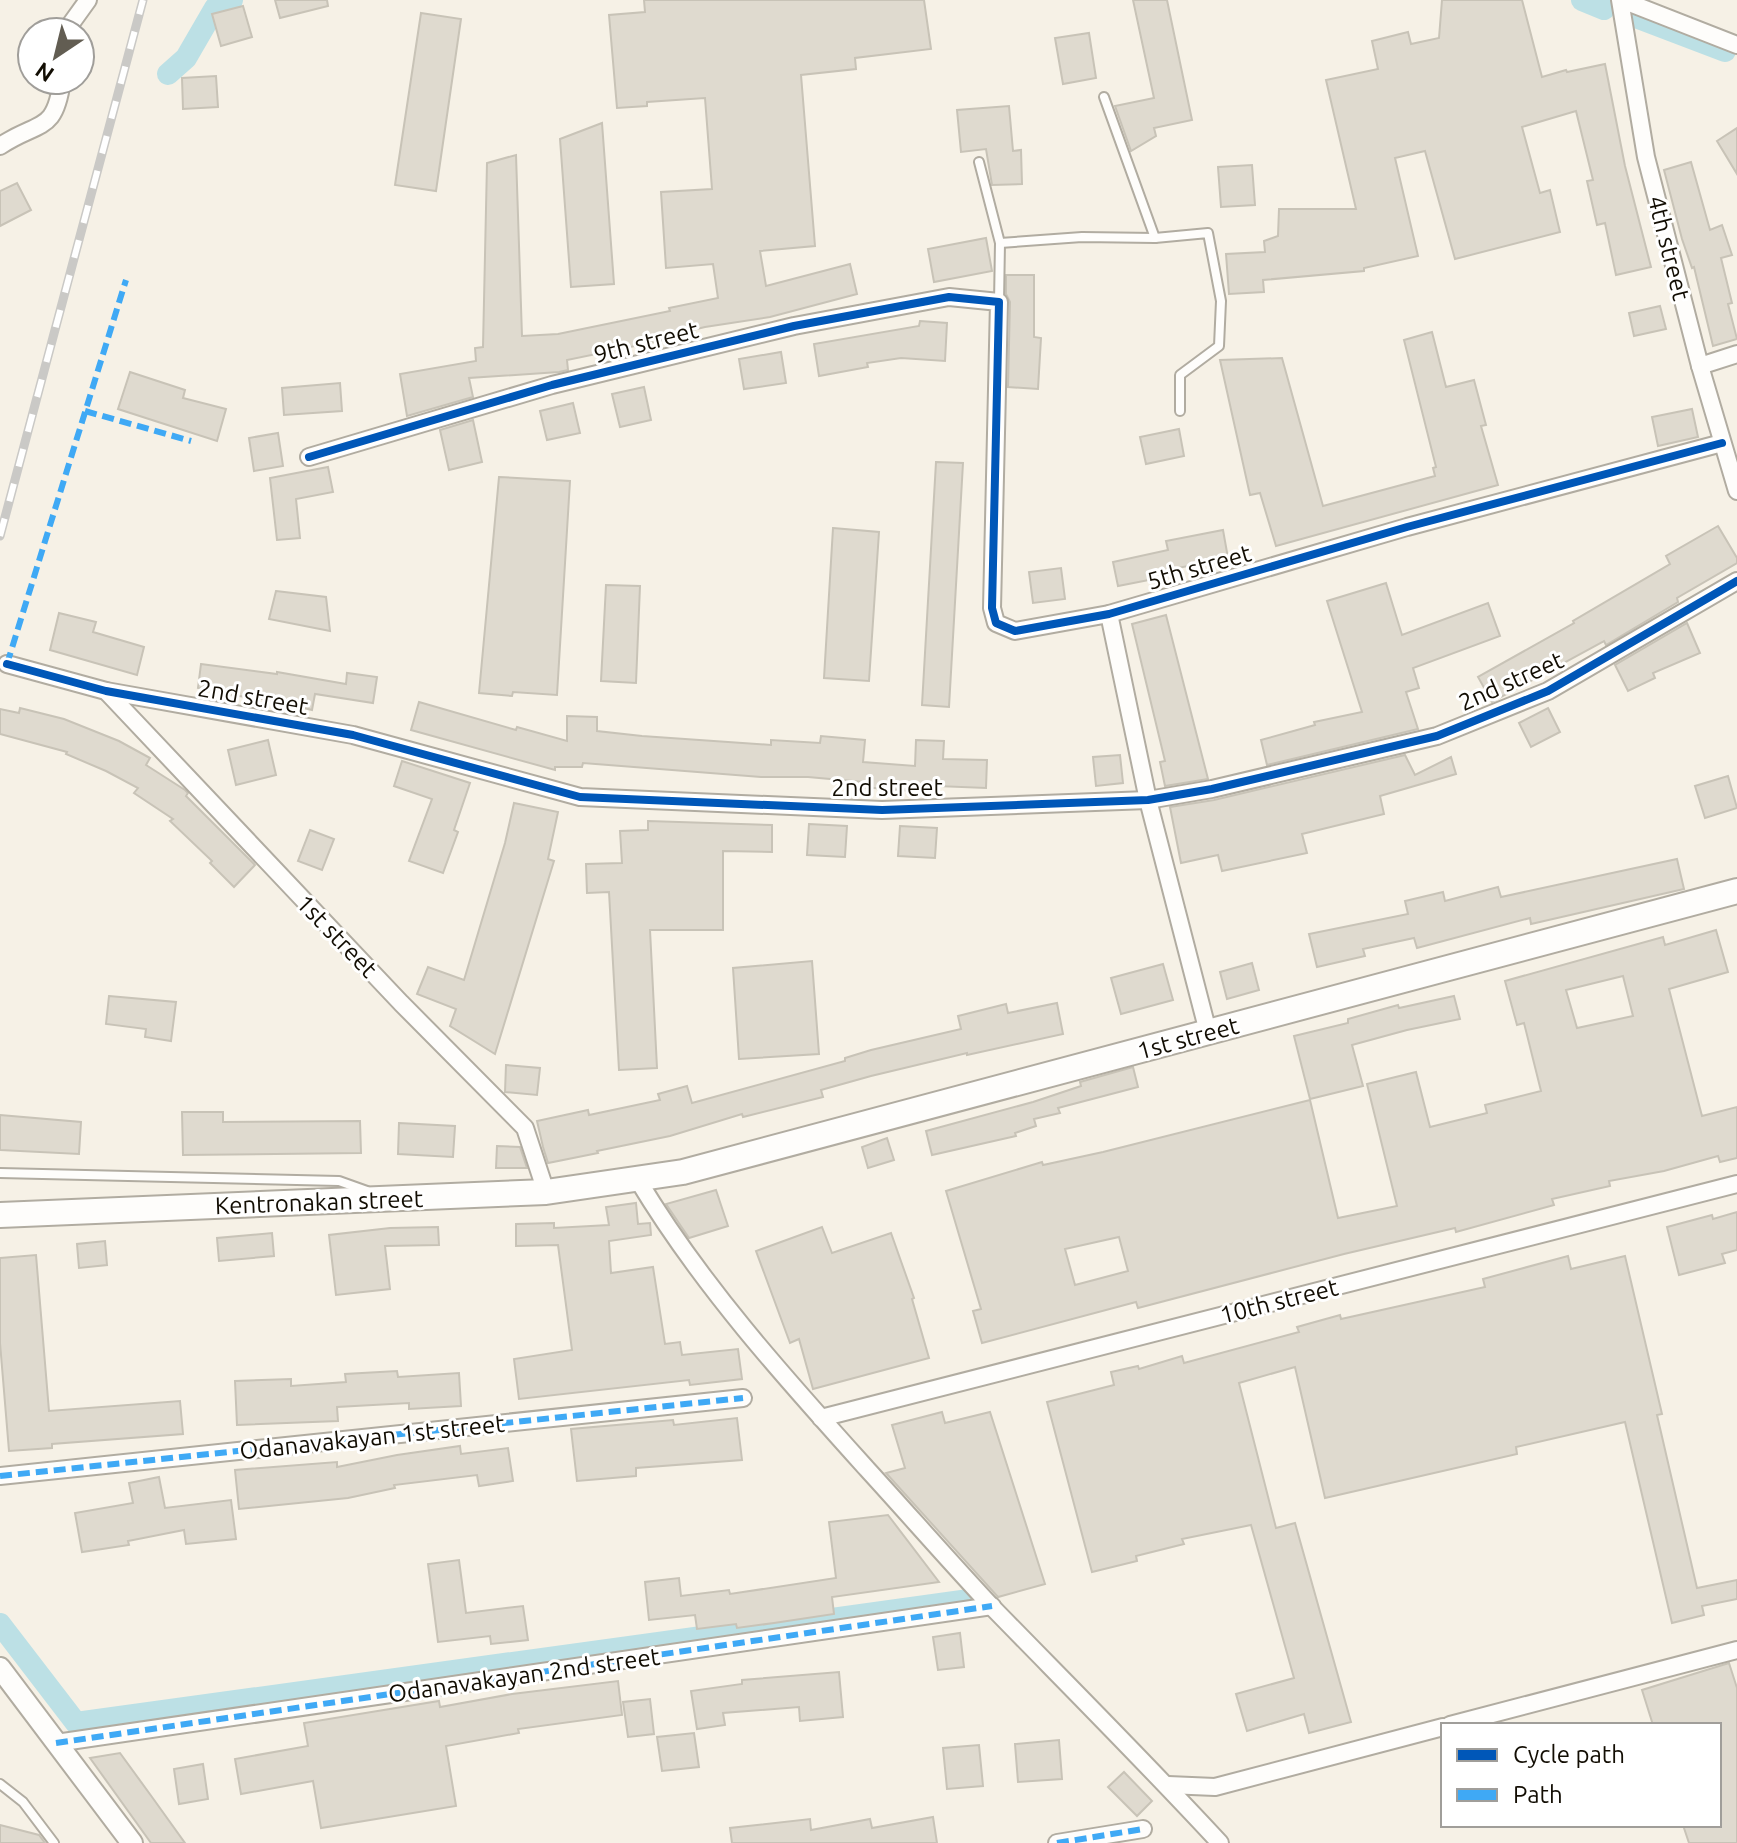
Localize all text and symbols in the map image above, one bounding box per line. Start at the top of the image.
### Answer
north arrow [16,16,96,96]
text: N [30,58,58,88]
street label: 4th street [1643,193,1695,304]
street label: 9th street [591,316,702,368]
street label: 5th street [1144,539,1255,595]
street label: 2nd street [1455,646,1568,716]
street label: 2nd street [196,674,311,720]
street label: 2nd street [831,774,943,801]
street label: 1st street [291,889,383,983]
street label: 1st street [1134,1011,1242,1064]
street label: Kentronakan street [214,1185,424,1219]
street label: 10th street [1217,1273,1341,1329]
street label: Odanavakayan 1st street [238,1410,506,1464]
street label: Odanavakayan 2nd street [386,1642,662,1707]
legend [1441,1723,1721,1827]
text: Cycle path [1513,1741,1625,1768]
text: Path [1513,1781,1563,1808]

